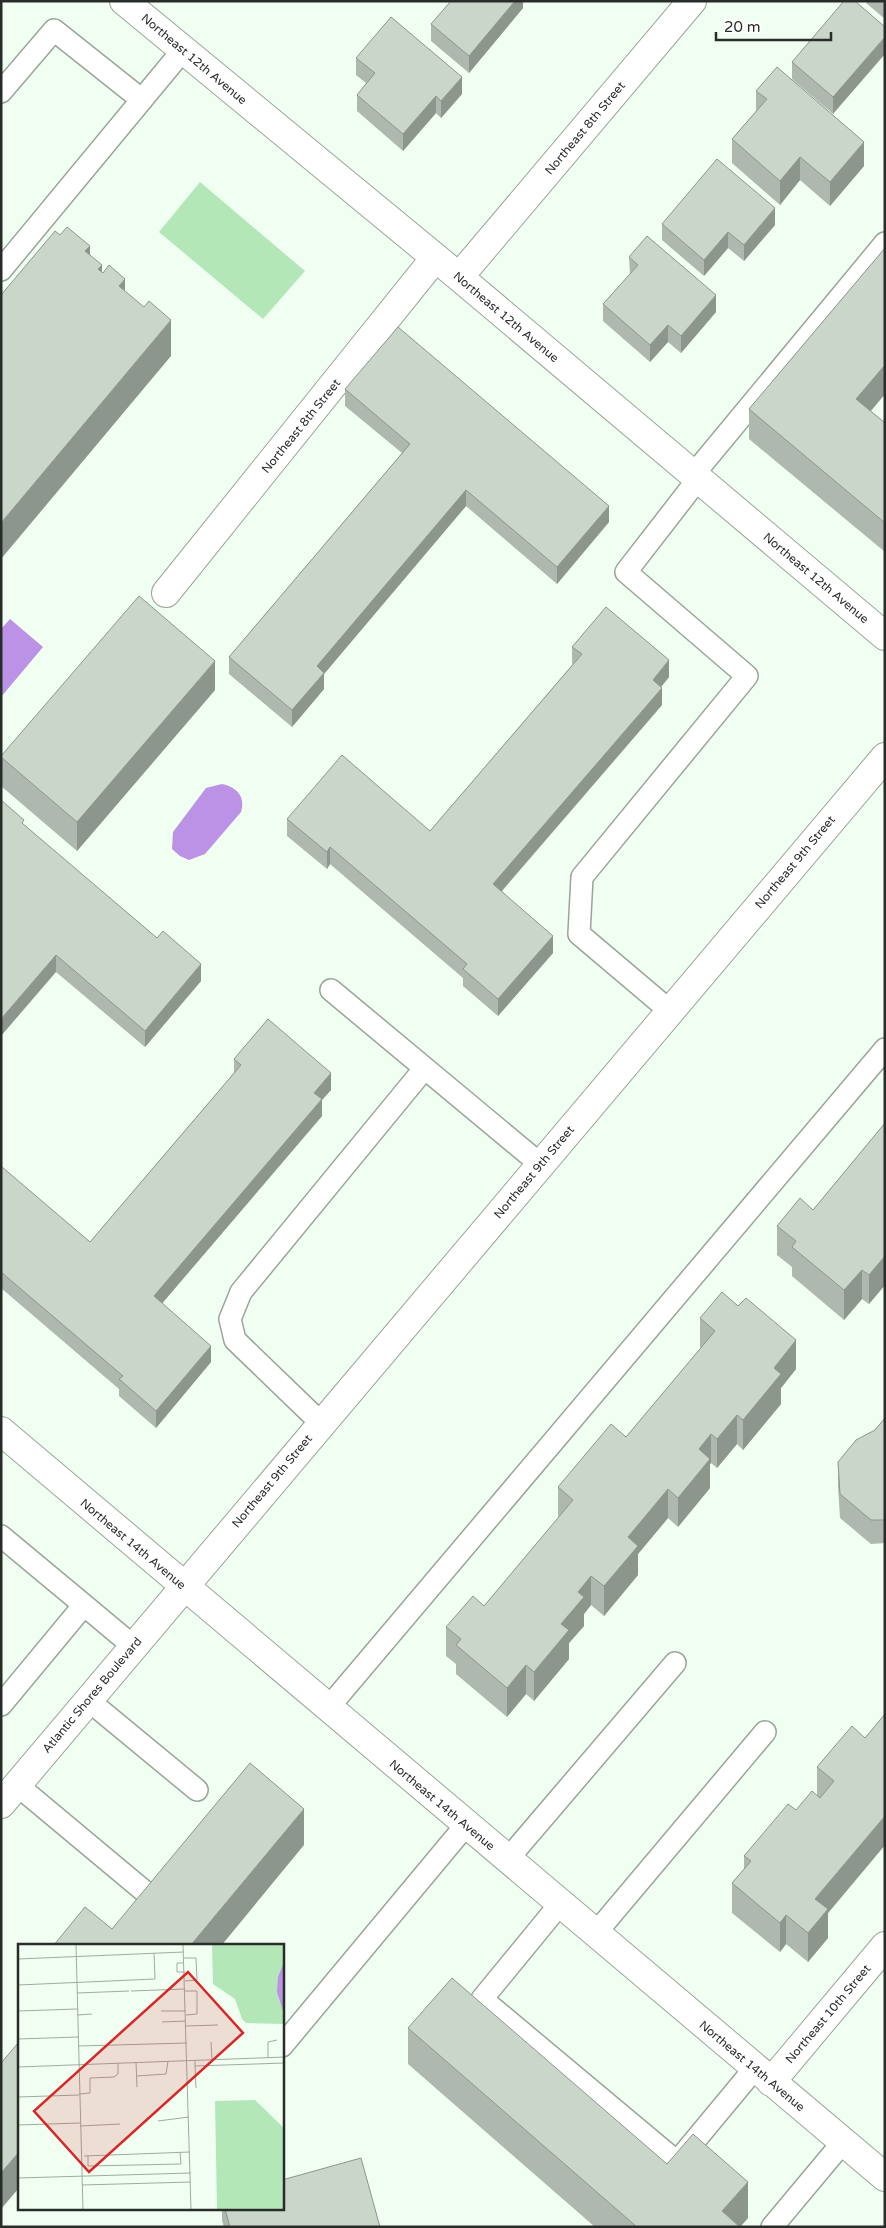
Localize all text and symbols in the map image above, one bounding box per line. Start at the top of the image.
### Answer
scale bar [716,10,831,42]
street label: Northeast 12th Avenue [138,11,250,107]
text: 20 m [724,18,761,36]
street label: Northeast 8th Street [542,78,628,177]
street label: Northeast 12th Avenue [450,269,562,365]
street label: Northeast 8th Street [259,376,344,476]
street label: Northeast 12th Avenue [760,530,872,626]
street label: Northeast 9th Street [752,812,838,911]
street label: Northeast 9th Street [491,1122,577,1221]
street label: Northeast 9th Street [229,1431,315,1530]
street label: Northeast 14th Avenue [77,1496,189,1592]
street label: Atlantic Shores Boulevard [39,1634,145,1756]
street label: Northeast 14th Avenue [386,1757,498,1853]
inset map [18,1944,284,2210]
street label: Northeast 10th Street [783,1961,874,2066]
street label: Northeast 14th Avenue [696,2018,808,2114]

